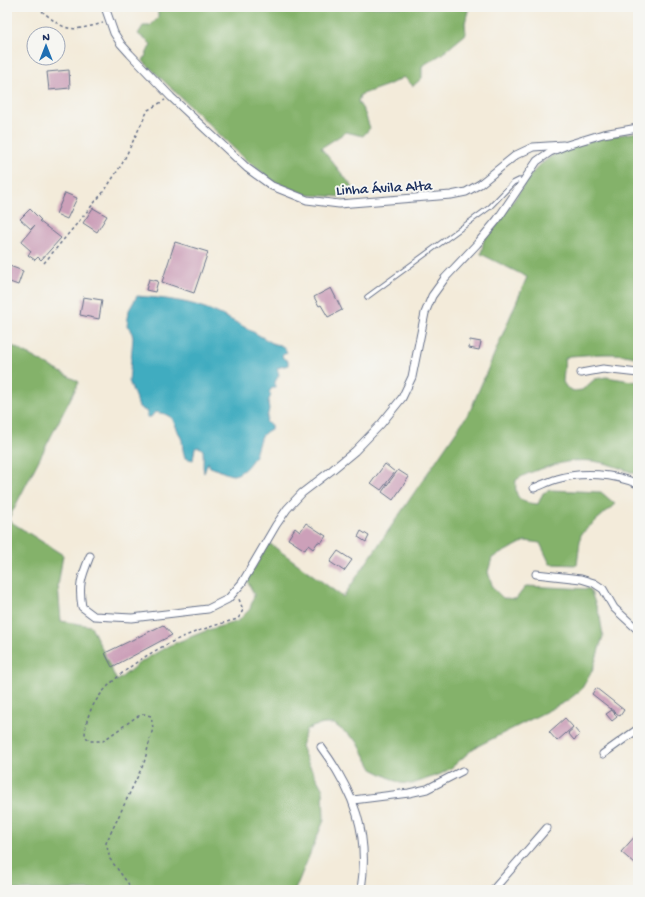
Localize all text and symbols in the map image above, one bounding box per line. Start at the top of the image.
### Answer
north arrow [26,26,66,66]
text: N [42,32,50,44]
street label: Linha Ávila Alta [336,177,433,201]

